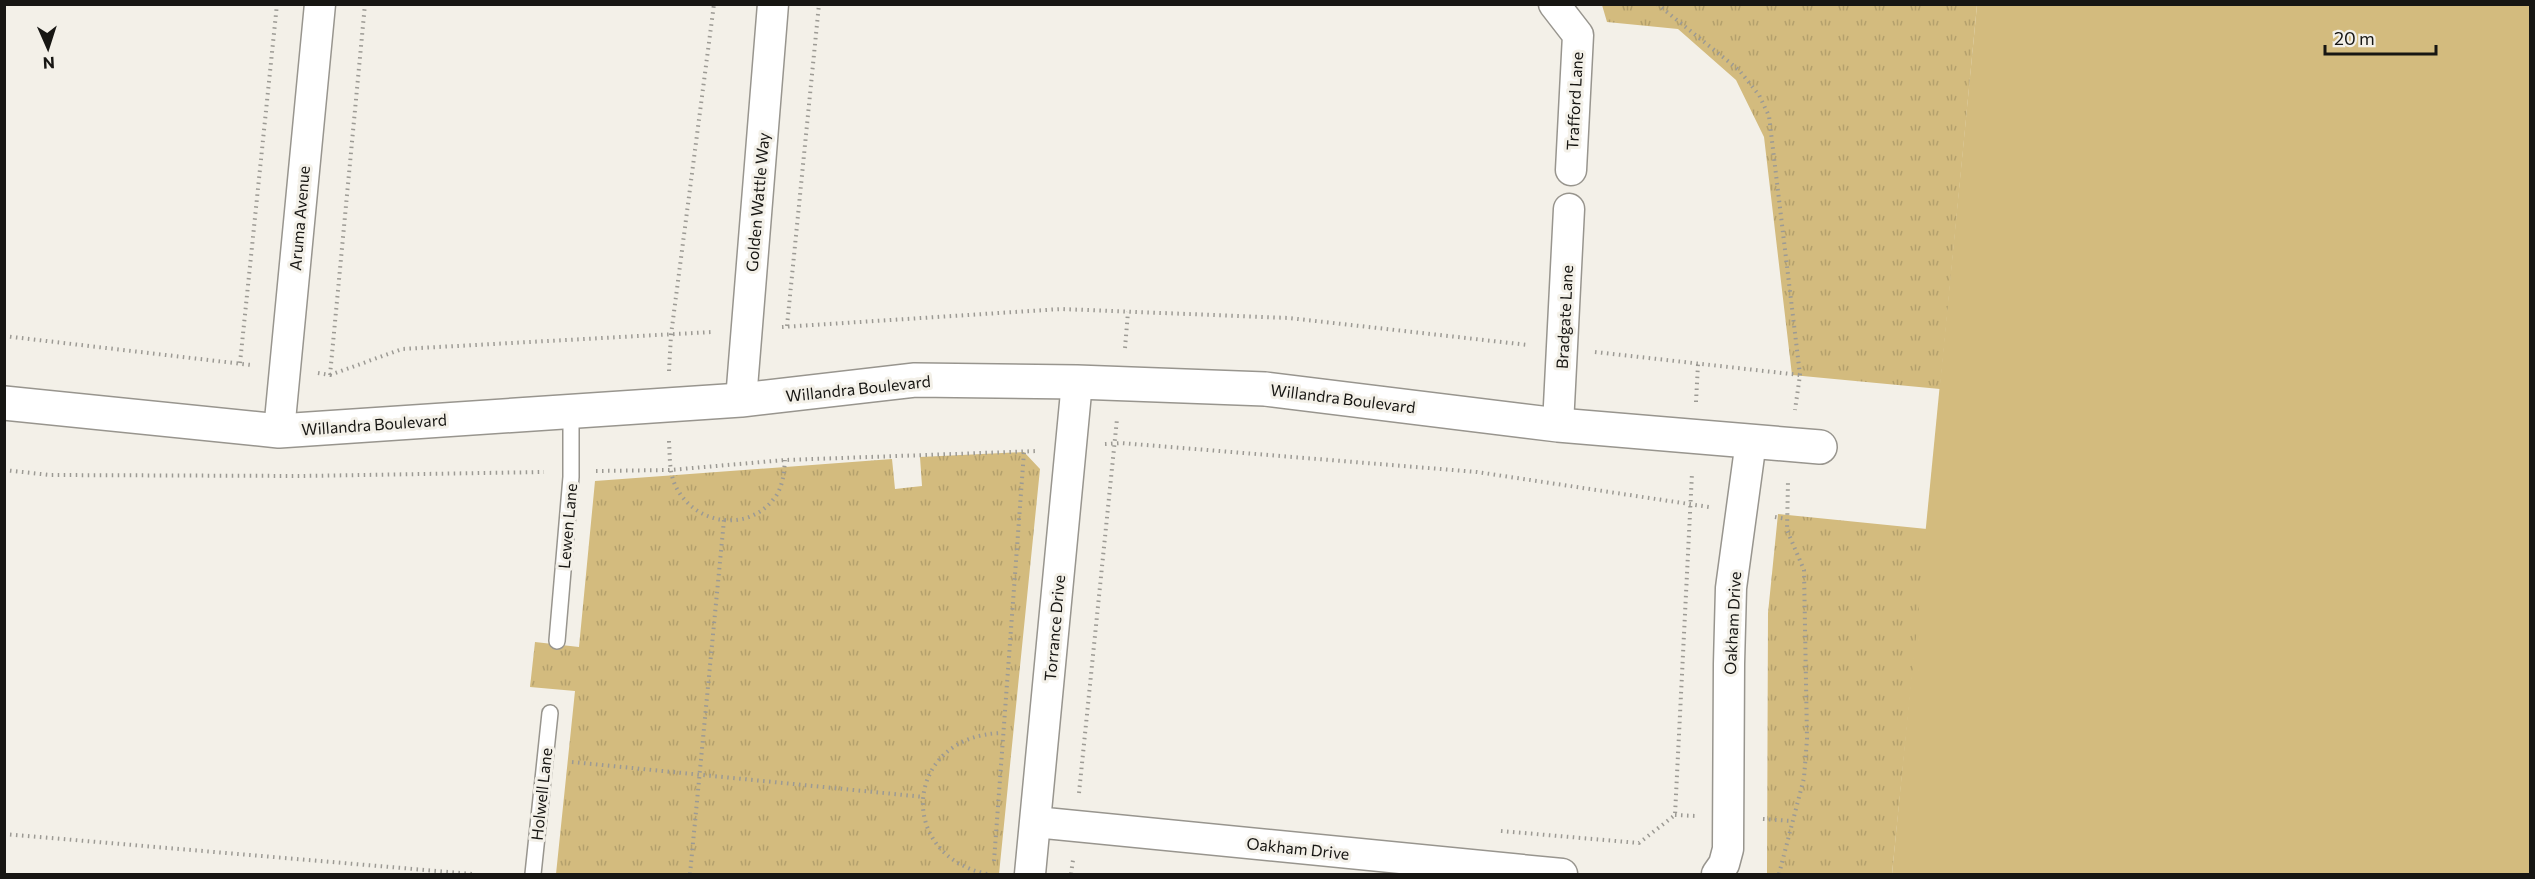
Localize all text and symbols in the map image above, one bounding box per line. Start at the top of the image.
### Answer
north arrow [18,18,78,78]
scale bar [2325,18,2436,56]
text: 20 m [2334,27,2375,49]
street label: Trafford Lane [1562,51,1586,151]
text: N [42,54,55,73]
street label: Golden Wattle Way [741,132,773,272]
street label: Aruma Avenue [285,165,313,271]
street label: Bradgate Lane [1552,264,1576,370]
street label: Willandra Boulevard [784,371,932,405]
street label: Willandra Boulevard [1269,380,1417,416]
street label: Willandra Boulevard [301,409,447,439]
street label: Lewen Lane [554,482,580,570]
street label: Oakham Drive [1720,571,1744,675]
street label: Torrance Drive [1040,574,1068,682]
street label: Holwell Lane [527,747,555,841]
street label: Oakham Drive [1246,833,1350,863]

